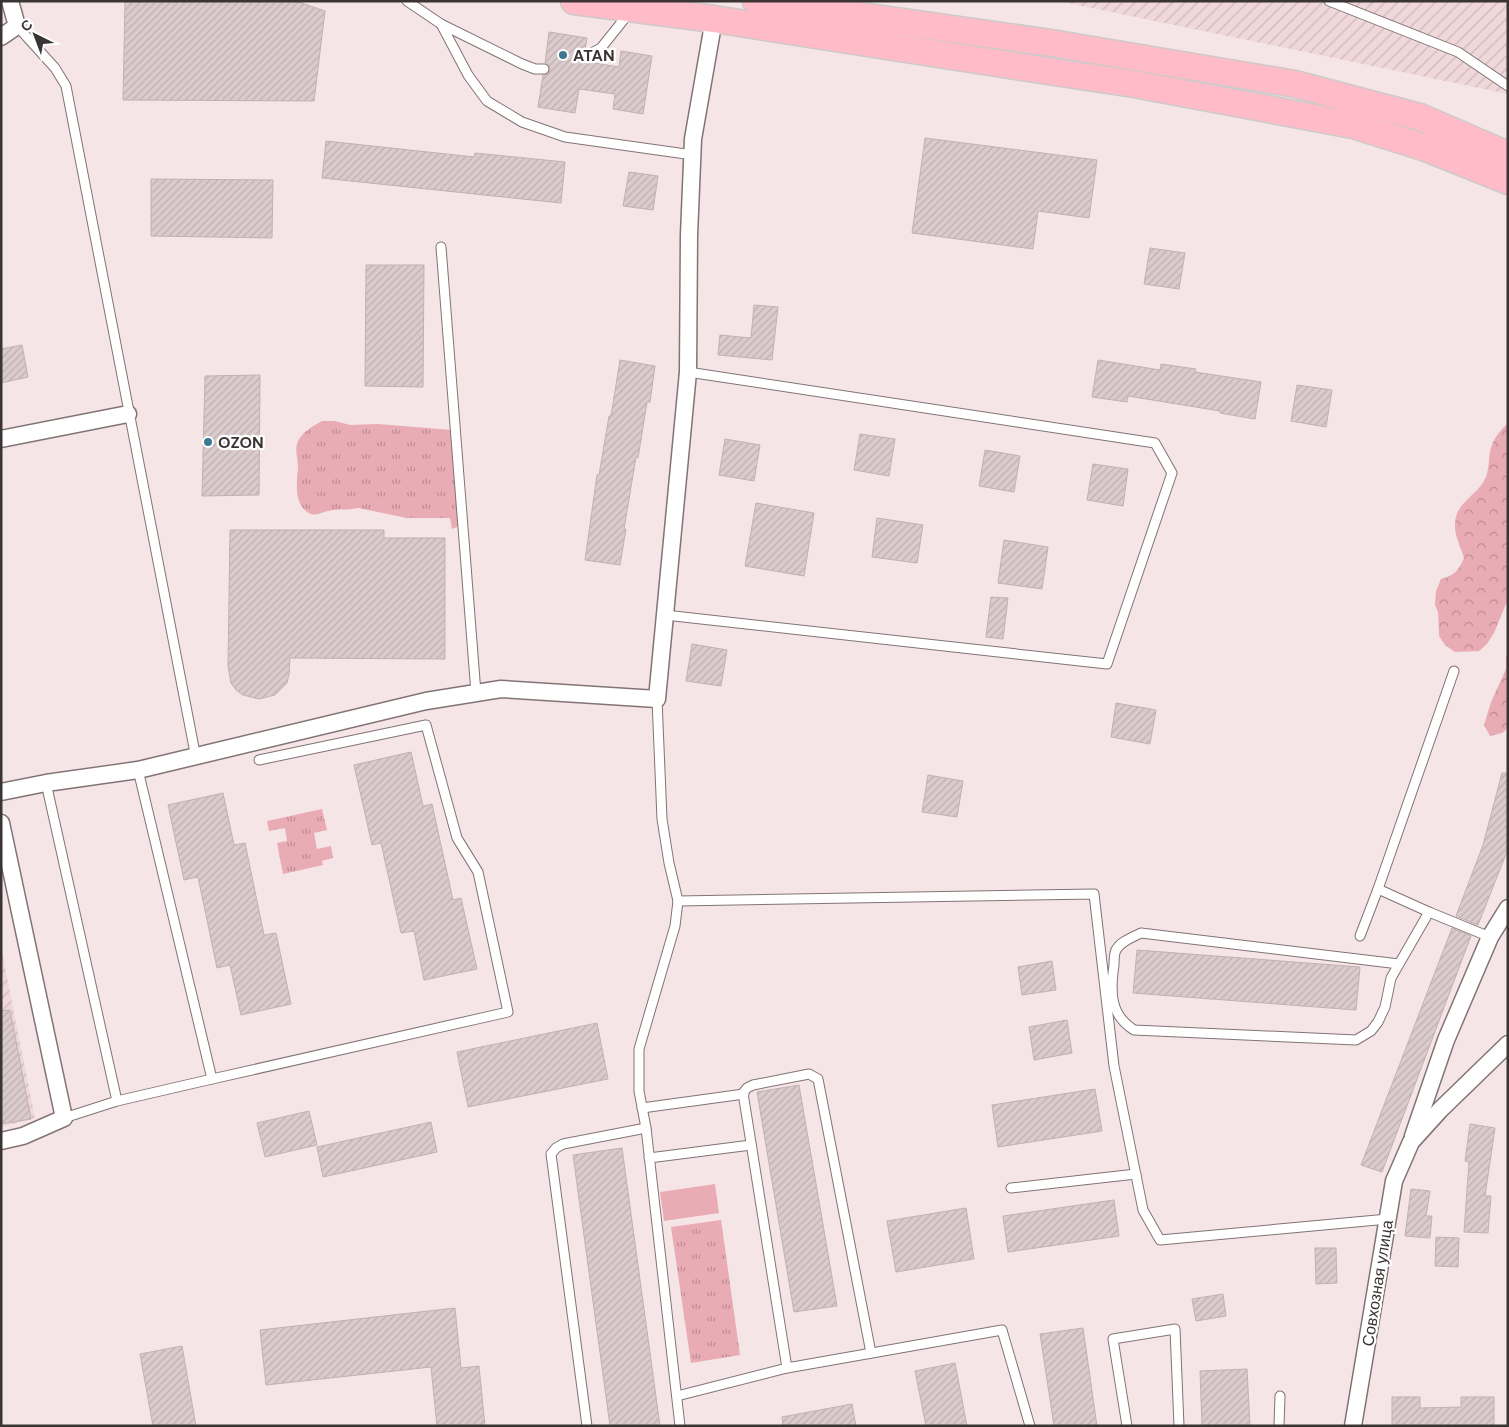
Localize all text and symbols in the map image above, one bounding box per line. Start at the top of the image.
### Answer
north arrow [10,10,60,60]
text: С [17,15,36,35]
place label: ATAN [573,45,615,66]
marker: ATAN [557,49,569,61]
place label: OZON [218,432,264,453]
marker: OZON [202,436,214,448]
street label: Совхозная улица [1357,1218,1398,1348]

